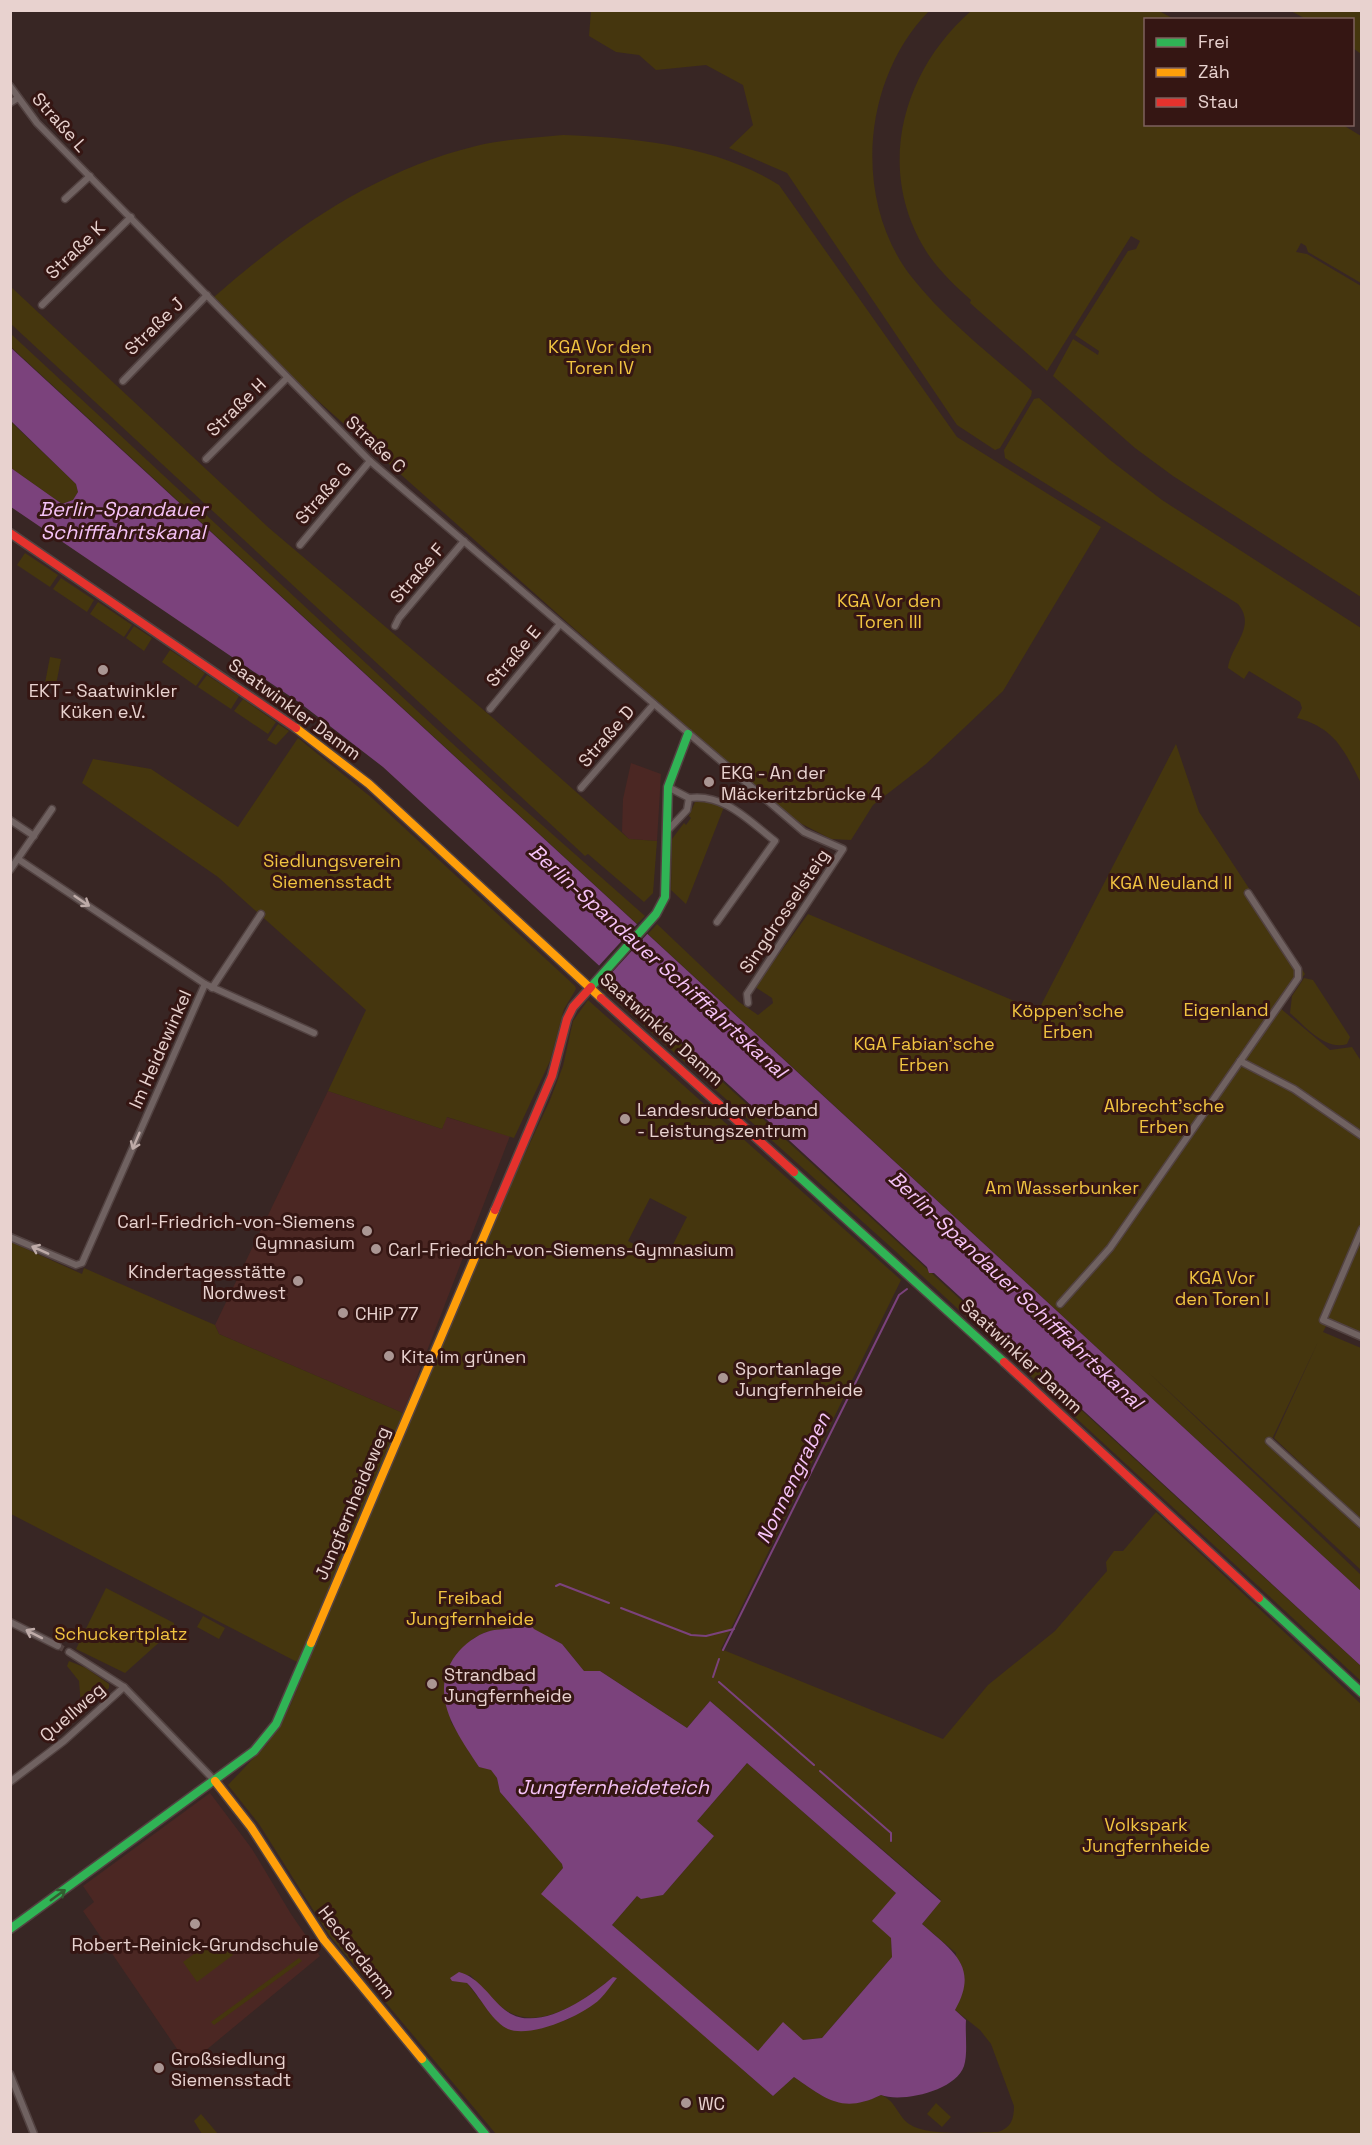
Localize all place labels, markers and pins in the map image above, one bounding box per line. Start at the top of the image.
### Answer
marker: EKT - Saatwinkler Küken e.V. [96,663,110,677]
place label: EKT - Saatwinkler Küken e.V. [29,679,177,723]
place label: EKG - An der Mäckeritzbrücke 4 [721,761,882,805]
marker: EKG - An der Mäckeritzbrücke 4 [702,775,716,789]
place label: Landesruderverband - Leistungszentrum [637,1098,818,1142]
marker: Landesruderverband - Leistungszentrum [618,1112,632,1126]
place label: Carl-Friedrich-von-Siemens Gymnasium [117,1210,355,1254]
marker: Carl-Friedrich-von-Siemens Gymnasium [360,1224,374,1238]
place label: Carl-Friedrich-von-Siemens-Gymnasium [388,1238,734,1261]
marker: Carl-Friedrich-von-Siemens-Gymnasium [369,1242,383,1256]
place label: Kindertagesstätte Nordwest [128,1260,286,1304]
marker: Kindertagesstätte Nordwest [291,1274,305,1288]
place label: CHiP 77 [355,1302,419,1325]
marker: CHiP 77 [336,1306,350,1320]
place label: Kita im grünen [401,1345,526,1368]
marker: Kita im grünen [382,1349,396,1363]
place label: Sportanlage Jungfernheide [735,1357,863,1401]
marker: Sportanlage Jungfernheide [716,1371,730,1385]
place label: Strandbad Jungfernheide [444,1663,572,1707]
marker: Strandbad Jungfernheide [425,1677,439,1691]
marker: Robert-Reinick-Grundschule [188,1917,202,1931]
place label: Robert-Reinick-Grundschule [71,1933,319,1956]
place label: Großsiedlung Siemensstadt [171,2047,291,2091]
marker: Großsiedlung Siemensstadt [152,2061,166,2075]
place label: WC [698,2092,725,2115]
marker: WC [679,2096,693,2110]

